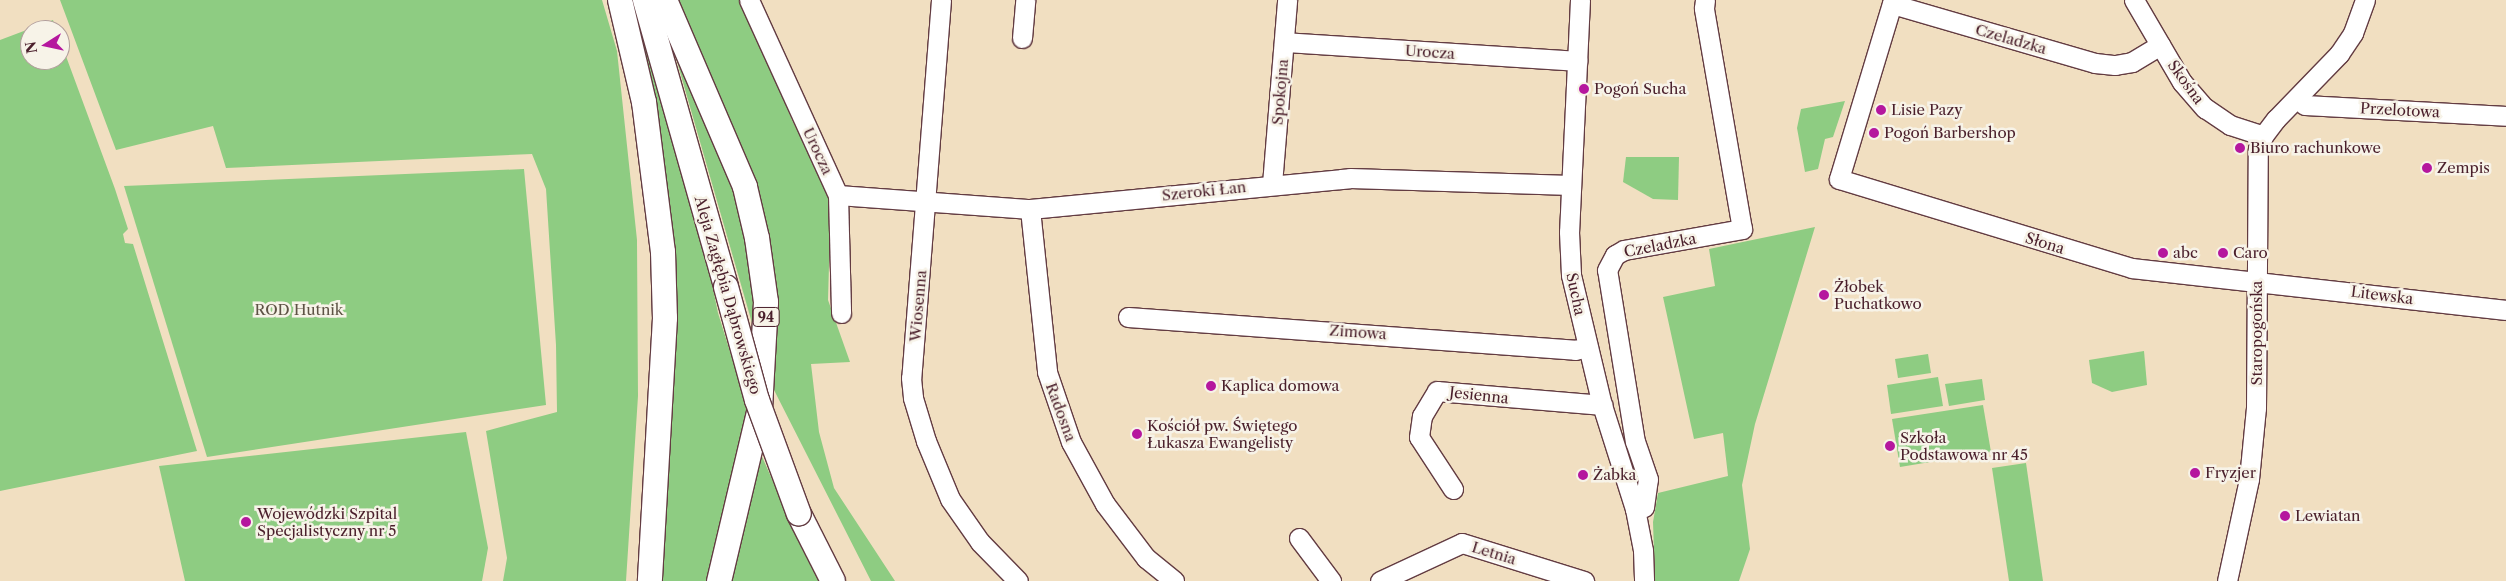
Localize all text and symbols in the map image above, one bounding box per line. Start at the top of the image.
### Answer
north arrow [20,20,70,70]
street label: Czeladzka [1973,20,2049,58]
text: N [21,40,41,55]
street label: Urocza [1404,41,1456,63]
street label: Skośna [2164,56,2208,108]
street label: Spokojna [1268,58,1292,126]
place label: Pogoń Sucha [1594,80,1686,98]
marker: Pogoń Sucha [1578,83,1590,95]
street label: Przelotowa [2360,99,2440,121]
place label: Lisie Pazy [1891,101,1963,119]
marker: Lisie Pazy [1875,104,1887,116]
place label: Pogoń Barbershop [1884,124,2016,142]
street label: Urocza [799,125,837,177]
marker: Pogoń Barbershop [1868,127,1880,139]
place label: Biuro rachunkowe [2250,139,2381,157]
marker: Biuro rachunkowe [2234,142,2246,154]
place label: Zempis [2437,159,2490,177]
marker: Zempis [2421,162,2433,174]
street label: Szeroki Łan [1161,178,1247,204]
street label: Aleja Zagłębia Dąbrowskiego [691,194,765,396]
street label: Czeladzka [1622,229,1698,261]
street label: Słona [2023,229,2067,257]
place label: abc [2173,244,2198,262]
place label: Caro [2233,244,2268,262]
marker: abc [2157,247,2169,259]
marker: Caro [2217,247,2229,259]
street label: Wiosenna [906,269,930,343]
street label: Sucha [1563,271,1589,317]
place label: Żłobek Puchatkowo [1834,277,1922,312]
street label: Staropogońska [2248,280,2266,386]
street label: Litewska [2350,282,2414,308]
marker: Żłobek Puchatkowo [1818,289,1830,301]
park label: ROD Hutnik [254,301,344,319]
road number: 94 [752,306,780,328]
street label: Zimowa [1329,321,1387,343]
place label: Kaplica domowa [1221,377,1340,395]
street label: Radosna [1042,380,1080,444]
marker: Kaplica domowa [1205,380,1217,392]
street label: Jesienna [1448,383,1510,407]
place label: Kościół pw. Świętego Łukasza Ewangelisty [1147,416,1297,451]
marker: Kościół pw. Świętego Łukasza Ewangelisty [1131,428,1143,440]
place label: Szkoła Podstawowa nr 45 [1900,428,2028,463]
marker: Szkoła Podstawowa nr 45 [1884,440,1896,452]
place label: Fryzjer [2205,464,2256,482]
place label: Żabka [1593,466,1636,484]
marker: Fryzjer [2189,467,2201,479]
marker: Żabka [1577,469,1589,481]
place label: Wojewódzki Szpital Specjalistyczny nr 5 [257,504,397,539]
place label: Lewiatan [2295,507,2360,525]
marker: Lewiatan [2279,510,2291,522]
marker: Wojewódzki Szpital Specjalistyczny nr 5 [239,515,253,529]
street label: Letnia [1470,538,1518,568]

